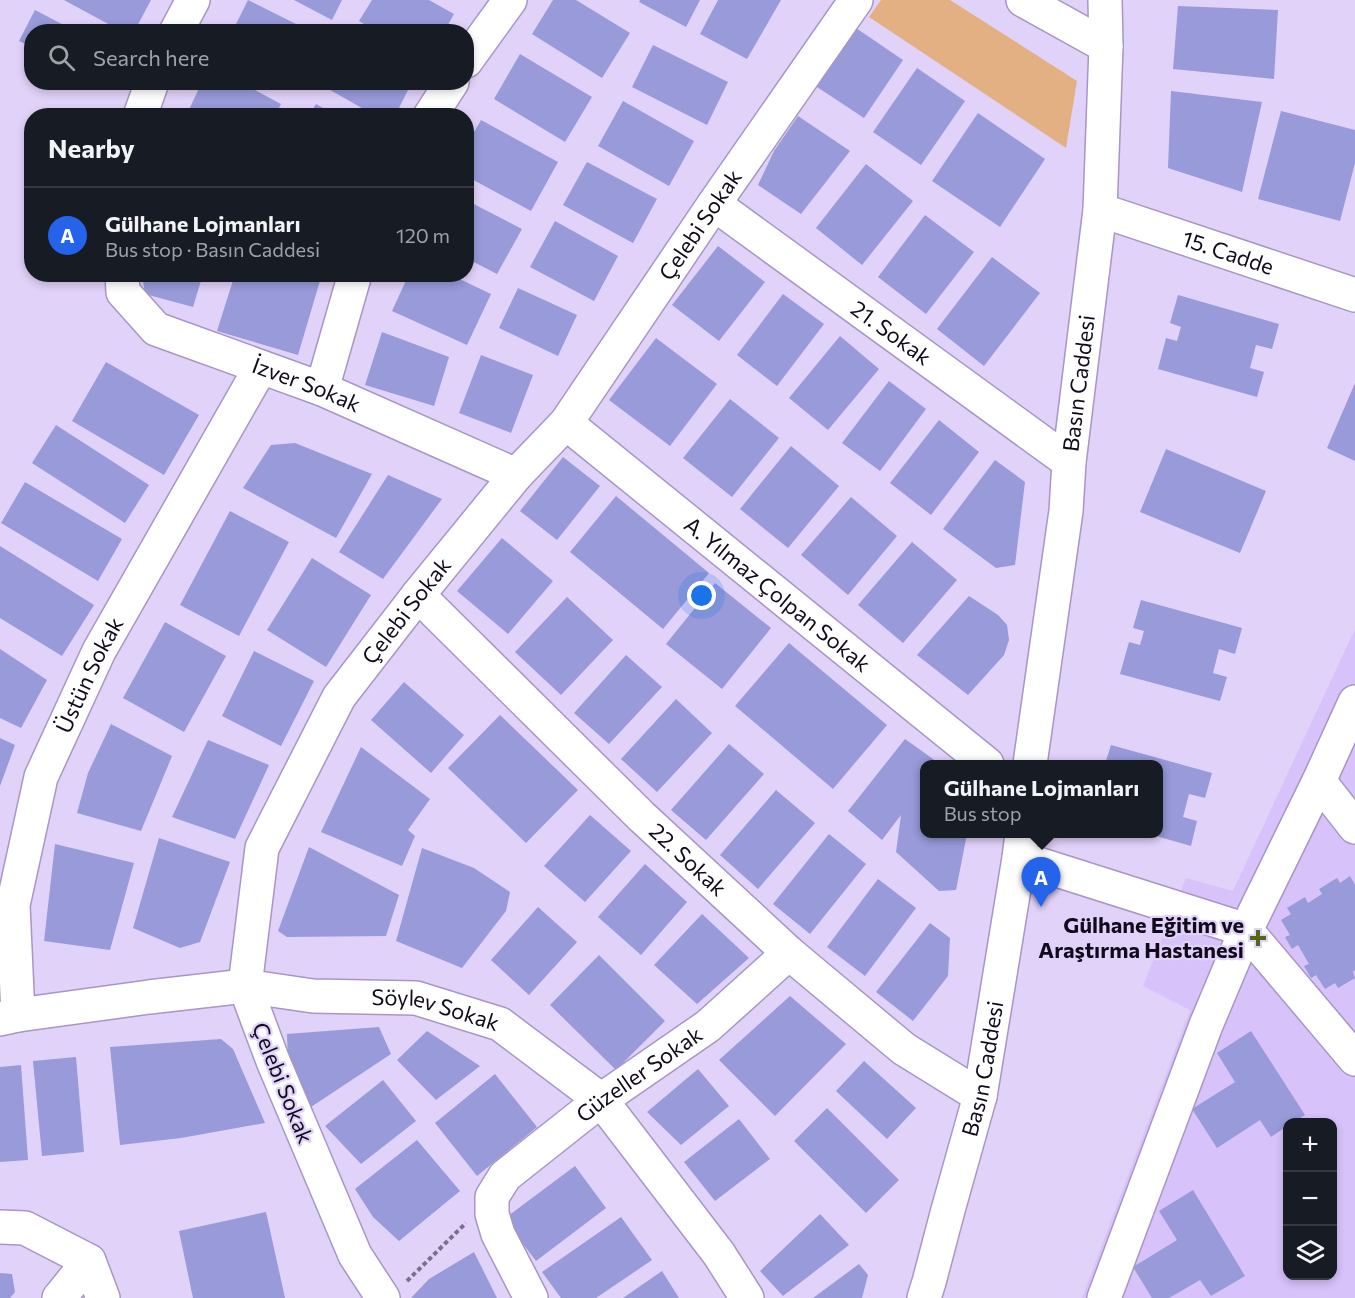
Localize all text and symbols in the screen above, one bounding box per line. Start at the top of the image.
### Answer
search box [24,24,474,90]
icon: search [45,41,78,74]
text: Search here [93,44,209,71]
text: Nearby [48,132,135,163]
street label: Çelebi Sokak [653,164,747,285]
text: Gülhane Lojmanları [105,210,301,237]
text: A [60,223,75,247]
text: 120 m [396,223,450,247]
street label: 15. Cadde [1179,224,1277,280]
text: Bus stop · Basın Caddesi [105,237,320,261]
street label: 21. Sokak [846,294,937,370]
street label: Basın Caddesi [1056,313,1100,453]
street label: İzver Sokak [249,351,365,417]
street label: A. Yılmaz Çolpan Sokak [679,511,876,677]
street label: Çelebi Sokak [356,552,456,669]
your location [687,581,716,610]
street label: Üstün Sokak [49,612,129,737]
popup [920,760,1163,838]
text: Gülhane Lojmanları [944,774,1139,801]
text: Bus stop [944,801,1022,825]
street label: 22. Sokak [644,817,733,901]
pin: A [1022,858,1060,907]
place label: Gülhane Eğitim ve Araştırma Hastanesi [1038,911,1244,963]
marker: Gülhane Eğitim ve Araştırma Hastanesi [1249,929,1267,947]
street label: Söylev Sokak [371,983,503,1036]
street label: Basın Caddesi [955,999,1008,1139]
street label: Çelebi Sokak [247,1018,320,1147]
street label: Güzeller Sokak [570,1020,707,1128]
map controls [1283,1118,1337,1280]
button: + [1283,1118,1337,1172]
button: − [1283,1172,1337,1226]
button: layers [1283,1226,1337,1280]

